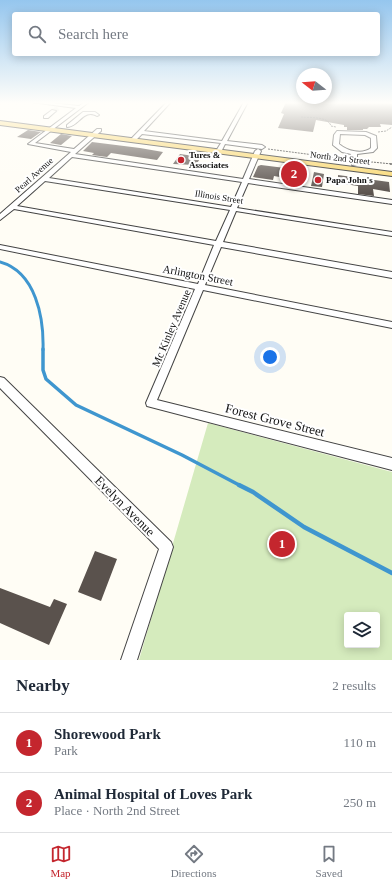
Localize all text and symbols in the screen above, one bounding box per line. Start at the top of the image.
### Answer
search box [12,12,380,56]
icon: search [26,23,48,45]
text: Search here [58,26,128,42]
north arrow [296,68,332,104]
street label: North 2nd Street [310,149,371,167]
place label: Tures & Associates [189,150,229,170]
street label: Pearl Avenue [13,155,55,195]
marker: Tures & Associates [176,155,186,165]
pin: 2 [281,159,307,189]
marker: Papa John's [313,175,323,185]
place label: Papa John's [326,175,373,185]
street label: Illinois Street [194,188,244,206]
street label: Arlington Street [162,262,234,288]
street label: Mc Kinley Avenue [149,287,193,368]
your location [260,347,280,367]
street label: Forest Grove Street [224,400,327,440]
street label: Evelyn Avenue [92,473,158,539]
pin: 1 [269,529,295,559]
map controls [344,612,380,648]
button: layers [344,612,380,648]
text: Nearby [16,676,70,695]
text: 2 results [332,678,376,693]
text: Shorewood Park [54,726,161,742]
text: 1 [26,735,32,750]
text: 110 m [344,735,376,750]
text: Park [54,743,78,758]
text: Animal Hospital of Loves Park [54,786,252,802]
text: 2 [26,795,32,810]
text: 250 m [343,795,376,810]
text: Place · North 2nd Street [54,803,180,818]
tab: Map [50,843,72,879]
tab: Directions [171,843,216,879]
tab: Saved [316,843,342,879]

